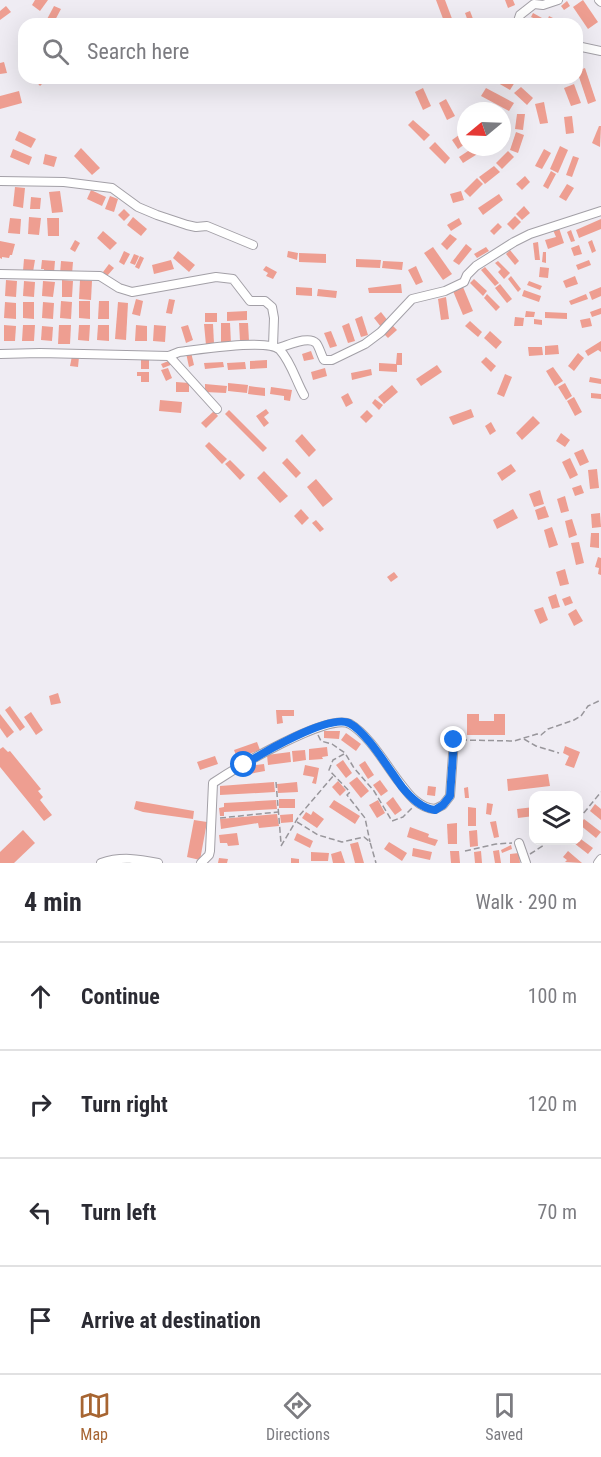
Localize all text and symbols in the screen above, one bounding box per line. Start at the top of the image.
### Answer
search box [18,18,583,84]
icon: search [39,35,72,68]
text: Search here [87,39,189,64]
north arrow [457,102,511,156]
route end [440,726,466,752]
route start [230,751,256,777]
map controls [529,791,583,845]
button: layers [529,791,583,845]
text: 4 min [24,887,82,917]
text: Walk · 290 m [476,890,577,914]
icon: ahead [24,980,57,1013]
text: Continue [81,984,160,1009]
text: 100 m [528,984,577,1008]
icon: right [24,1088,57,1121]
text: Turn right [81,1092,168,1117]
text: 120 m [528,1092,577,1116]
icon: left [24,1196,57,1229]
text: Turn left [81,1200,156,1225]
text: 70 m [538,1200,577,1224]
icon: arrive [24,1304,57,1337]
text: Arrive at destination [81,1308,261,1333]
tab: Map [78,1389,111,1444]
tab: Directions [266,1389,330,1444]
tab: Saved [485,1389,523,1444]

